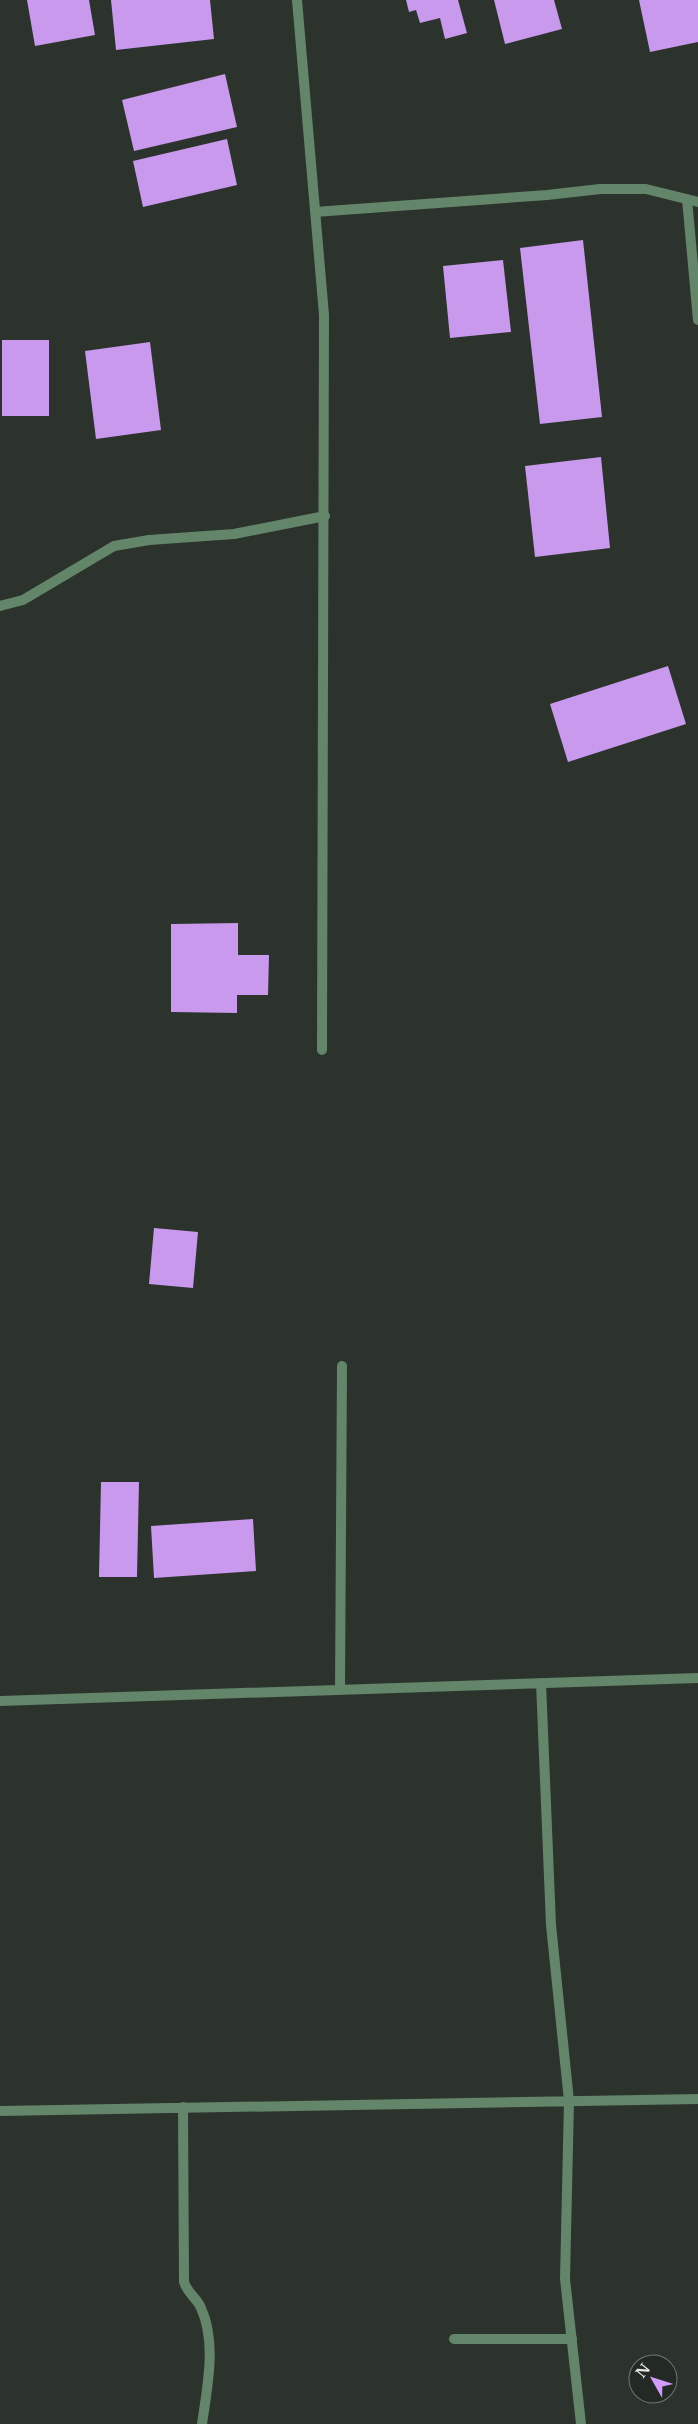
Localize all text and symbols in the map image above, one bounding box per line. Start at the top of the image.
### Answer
north arrow [628,2354,678,2404]
text: N [632,2360,654,2382]

